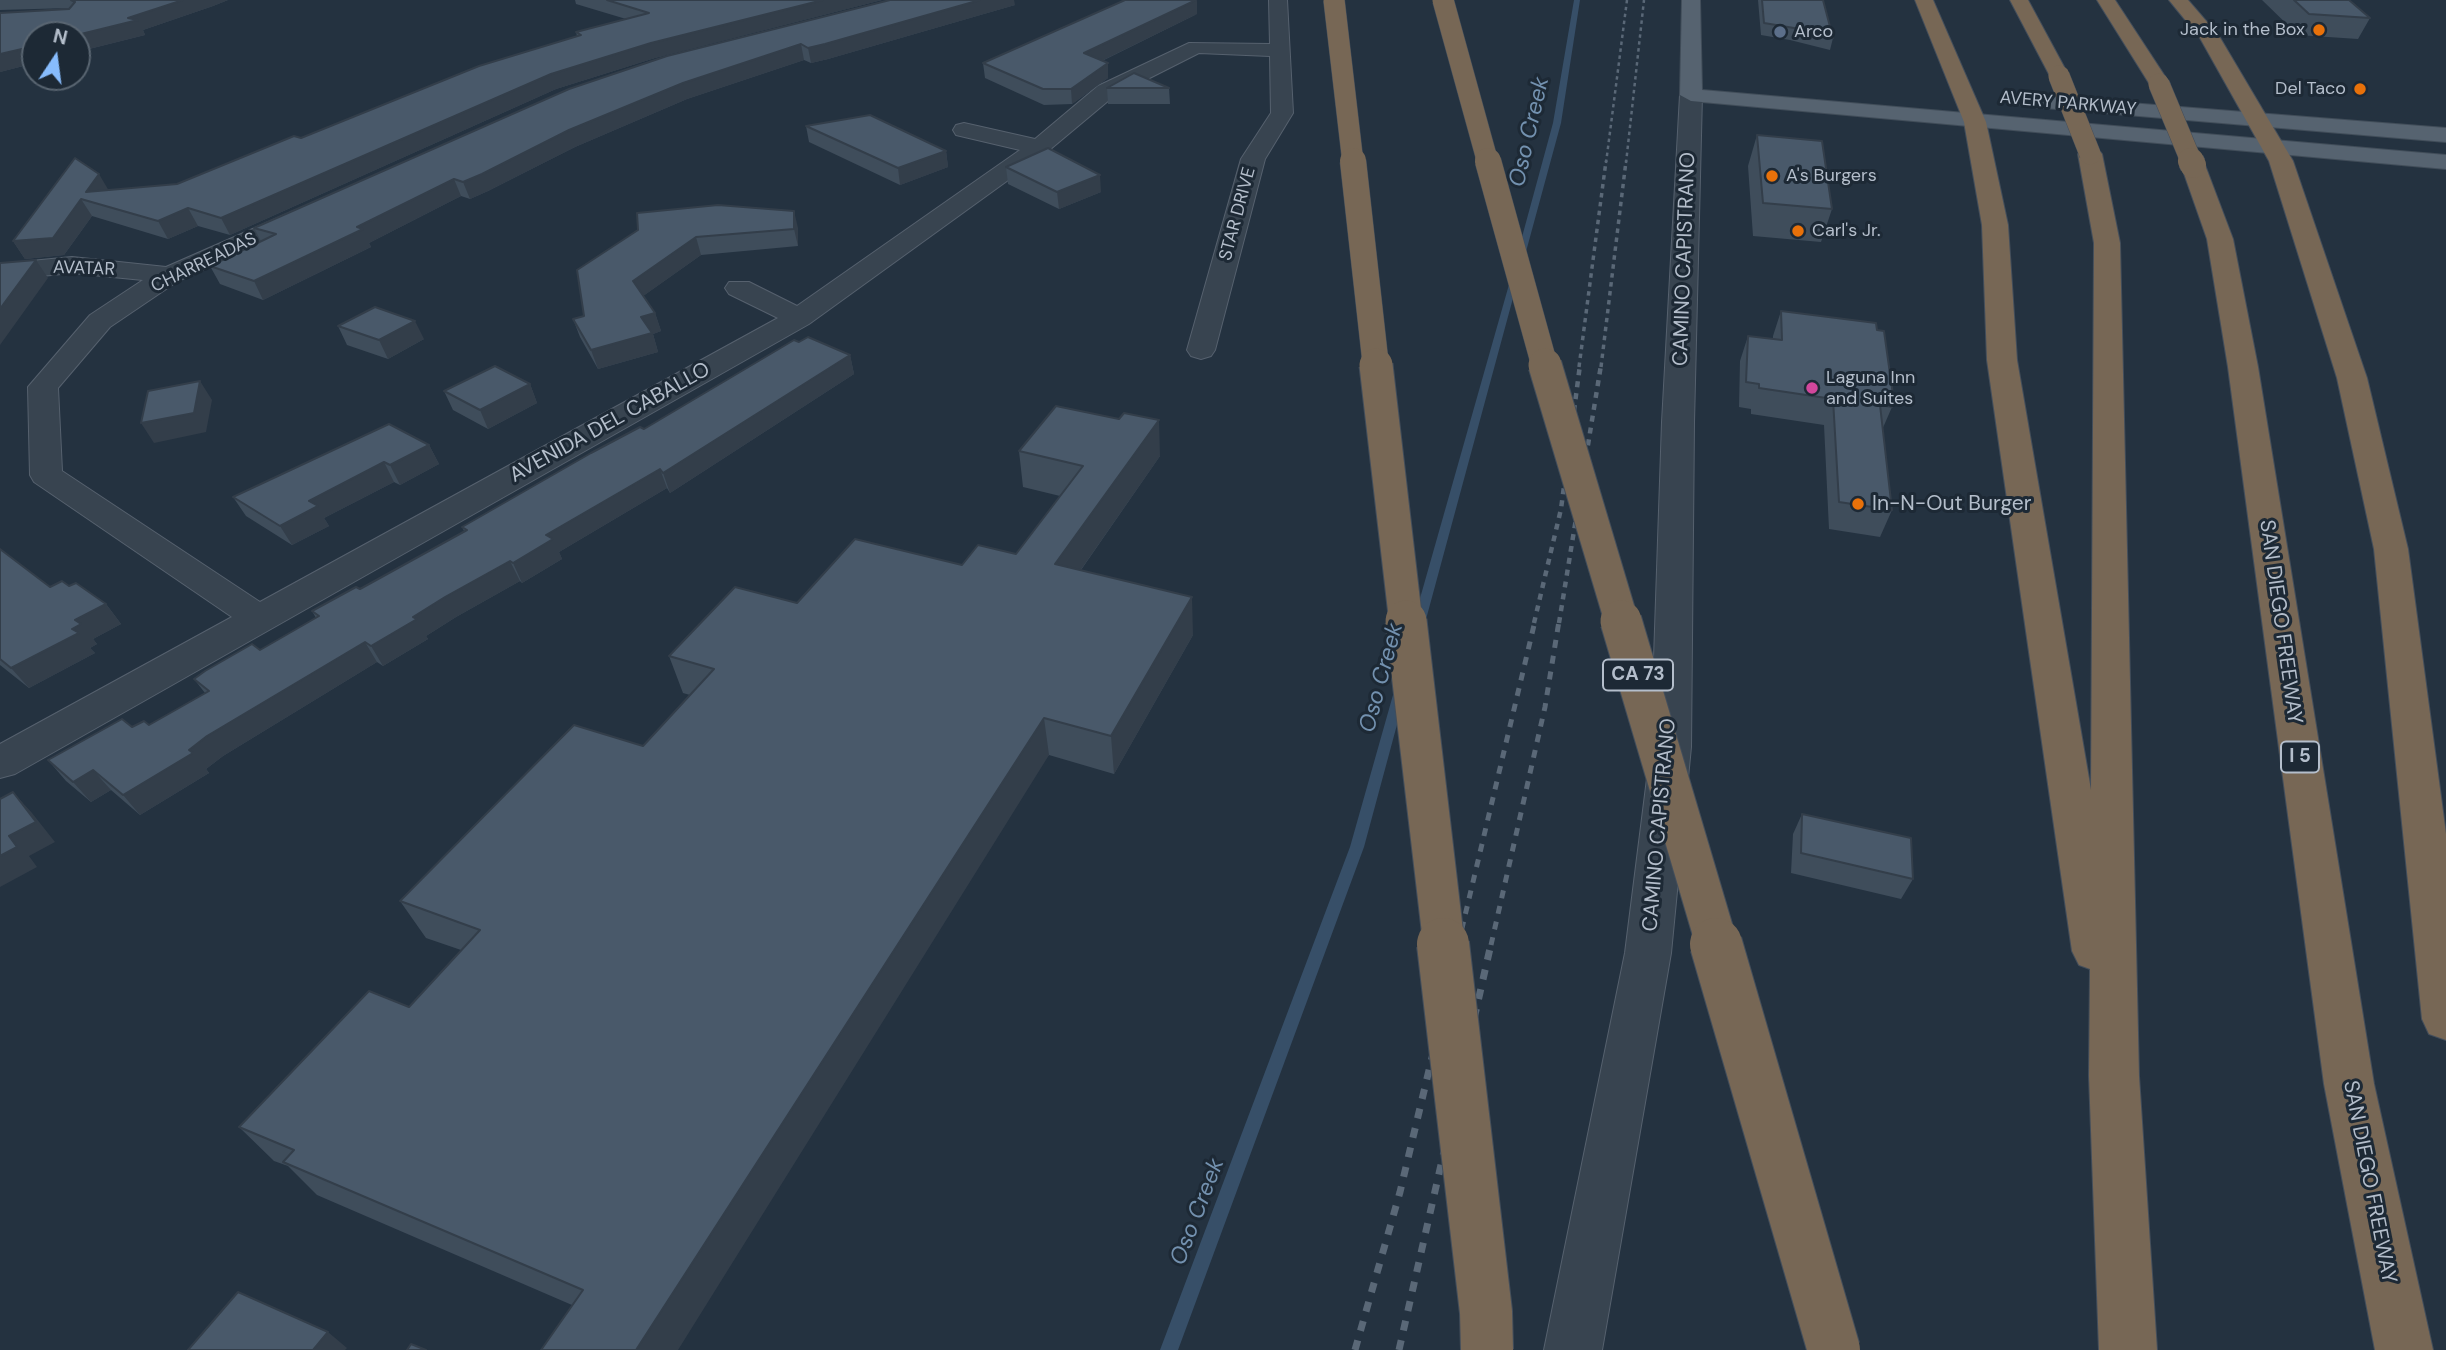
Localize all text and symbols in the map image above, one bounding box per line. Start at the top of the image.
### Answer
place label: Jack in the Box [2180,19,2305,41]
north arrow [21,21,91,91]
place label: Arco [1794,21,1833,43]
marker: Jack in the Box [2311,22,2327,38]
text: N [51,23,70,51]
marker: Arco [1772,24,1788,40]
water label: Oso Creek [1504,74,1556,190]
place label: Del Taco [2275,78,2346,100]
marker: Del Taco [2352,81,2368,97]
street label: AVERY PARKWAY [1999,87,2137,121]
street label: CAMINO CAPISTRANO [1669,152,1701,366]
street label: STAR DRIVE [1215,165,1261,263]
place label: A's Burgers [1786,165,1877,187]
marker: A's Burgers [1764,168,1780,184]
place label: Carl's Jr. [1812,220,1881,242]
marker: Carl's Jr. [1790,223,1806,239]
street label: CHARREADAS [148,228,260,298]
street label: AVATAR [52,257,116,281]
street label: AVENIDA DEL CABALLO [505,357,715,489]
place label: Laguna Inn and Suites [1826,367,1915,410]
marker: Laguna Inn and Suites [1804,380,1820,396]
place label: In-N-Out Burger [1872,491,2032,517]
marker: In-N-Out Burger [1850,496,1866,512]
street label: SAN DIEGO FREEWAY [2253,518,2307,726]
water label: Oso Creek [1354,620,1410,736]
road number: CA 73 [1603,660,1673,690]
street label: CAMINO CAPISTRANO [1638,717,1682,933]
road number: I 5 [2281,742,2319,772]
street label: SAN DIEGO FREEWAY [2337,1078,2401,1286]
water label: Oso Creek [1165,1155,1231,1269]

